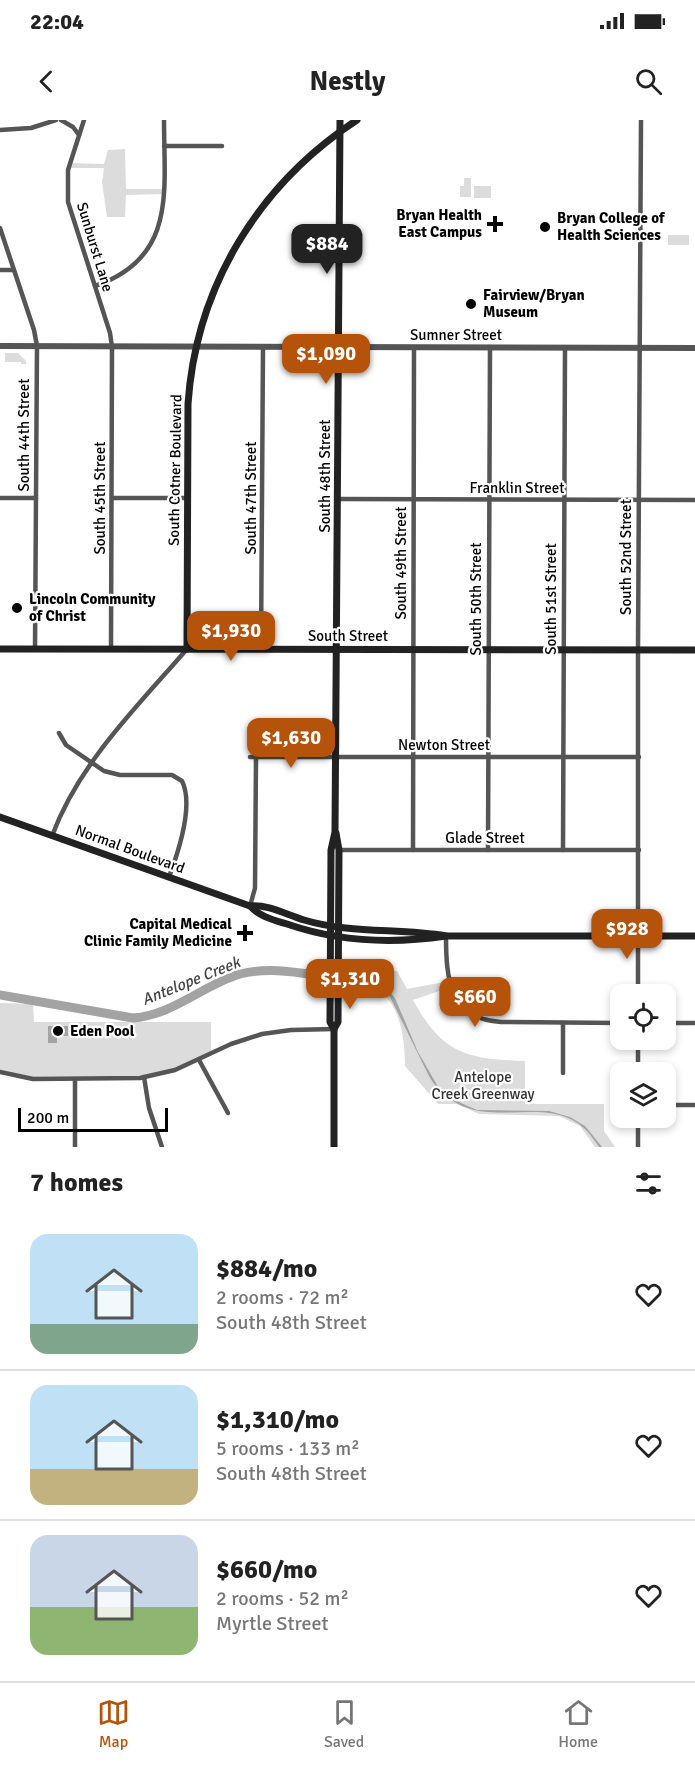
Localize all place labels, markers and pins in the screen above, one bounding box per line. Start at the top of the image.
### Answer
place label: Bryan Health East Campus [396,206,482,241]
place label: Bryan College of Health Sciences [557,209,666,244]
marker: Bryan Health East Campus [486,215,504,233]
marker: Bryan College of Health Sciences [538,220,552,234]
pin: $884 [291,224,363,275]
place label: Fairview/Bryan Museum [483,286,585,321]
marker: Fairview/Bryan Museum [464,297,478,311]
pin: $1,090 [277,334,375,385]
place label: Lincoln Community of Christ [29,590,156,625]
marker: Lincoln Community of Christ [10,601,24,615]
pin: $1,930 [182,611,280,662]
pin: $1,630 [242,718,340,769]
pin: $928 [591,909,663,960]
place label: Capital Medical Clinic Family Medicine [84,915,232,950]
marker: Capital Medical Clinic Family Medicine [236,924,254,942]
pin: $1,310 [301,959,399,1010]
pin: $660 [439,977,511,1028]
place label: Eden Pool [70,1022,135,1040]
marker: Eden Pool [51,1024,65,1038]

